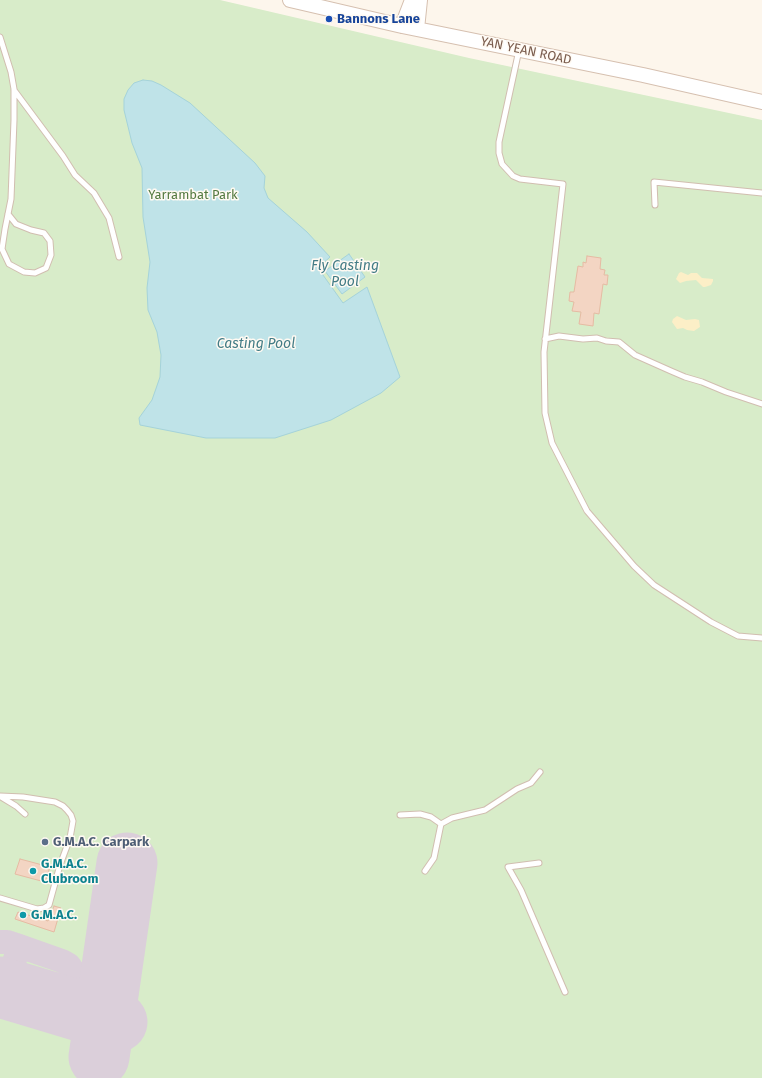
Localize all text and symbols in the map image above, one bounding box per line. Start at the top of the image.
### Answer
place label: Bannons Lane [337,11,420,27]
marker: Bannons Lane [324,14,334,24]
street label: YAN YEAN ROAD [479,34,573,68]
park label: Yarrambat Park [148,187,238,203]
water label: Fly Casting Pool [311,258,379,290]
water label: Casting Pool [217,336,295,352]
place label: G.M.A.C. Carpark [53,834,149,850]
marker: G.M.A.C. Carpark [40,837,50,847]
place label: G.M.A.C. Clubroom [41,856,98,887]
marker: G.M.A.C. Clubroom [28,866,38,876]
place label: G.M.A.C. [31,907,77,923]
marker: G.M.A.C. [18,910,28,920]

